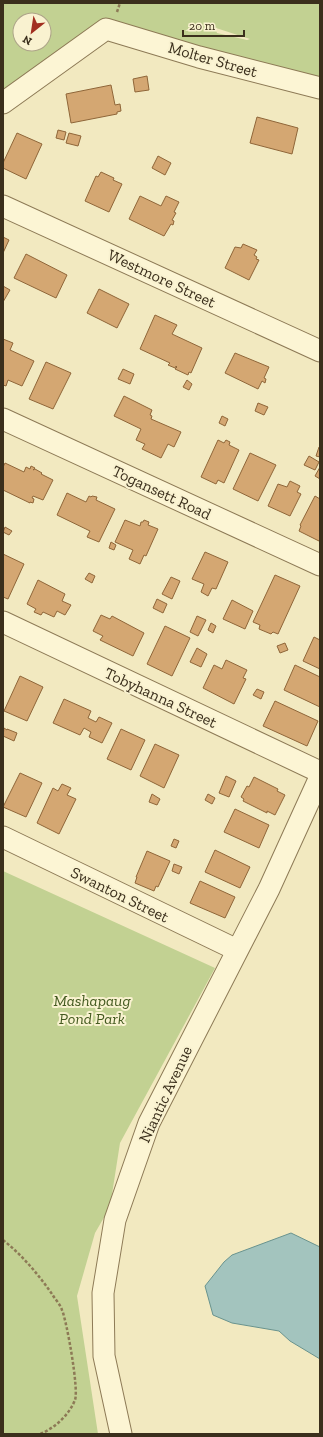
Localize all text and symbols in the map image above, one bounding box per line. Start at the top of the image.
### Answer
north arrow [12,12,52,52]
scale bar [183,12,244,38]
text: 20 m [189,19,216,33]
text: N [20,32,34,48]
street label: Molter Street [166,38,260,81]
street label: Westmore Street [105,245,219,312]
street label: Togansett Road [109,461,215,524]
street label: Tobyhanna Street [102,663,220,732]
street label: Swanton Street [68,863,172,926]
park label: Mashapaug Pond Park [53,991,131,1028]
street label: Niantic Avenue [135,1043,196,1146]

